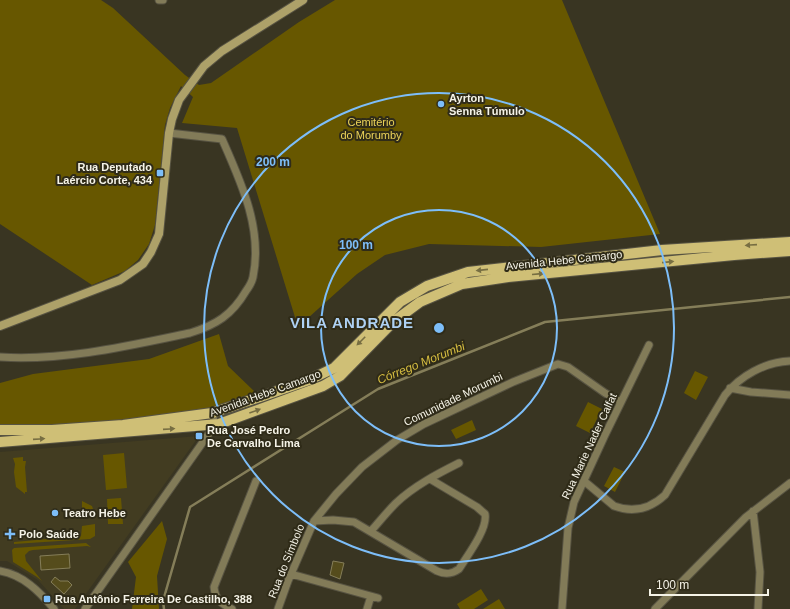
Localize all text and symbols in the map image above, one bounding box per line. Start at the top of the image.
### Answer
place label: Ayrton Senna Túmulo [449,92,525,117]
marker: Ayrton Senna Túmulo [436,99,446,109]
park label: Cemitério do Morumby [340,116,402,141]
text: 200 m [256,155,290,169]
place label: Rua Deputado Laércio Corte, 434 [57,161,153,186]
marker: Rua Deputado Laércio Corte, 434 [155,168,165,178]
text: 100 m [339,238,373,252]
one-way arrow [745,241,757,248]
street label: Avenida Hebe Camargo [505,248,623,272]
one-way arrow [662,259,674,265]
one-way arrow [476,267,488,274]
one-way arrow [532,271,544,278]
district label: VILA ANDRADE [290,314,414,331]
centre of rings [432,321,446,335]
one-way arrow [356,336,366,346]
water label: Córrego Morumbi [375,339,467,387]
street label: Avenida Hebe Camargo [208,367,322,419]
street label: Comunidade Morumbi [402,370,504,428]
street label: Rua Marie Nader Calfat [559,391,619,501]
one-way arrow [250,407,262,413]
place label: Rua José Pedro De Carvalho Lima [207,424,301,449]
one-way arrow [162,425,175,432]
marker: Rua José Pedro De Carvalho Lima [194,431,204,441]
one-way arrow [33,435,45,442]
place label: Teatro Hebe [63,507,126,519]
marker: Teatro Hebe [50,508,60,518]
street label: Rua do Símbolo [266,522,306,600]
marker: Polo Saúde [4,528,16,540]
place label: Polo Saúde [19,528,79,540]
scale bar [650,571,768,597]
text: 100 m [656,578,689,592]
place label: Rua Antônio Ferreira De Castilho, 388 [55,593,252,605]
marker: Rua Antônio Ferreira De Castilho, 388 [42,594,52,604]

